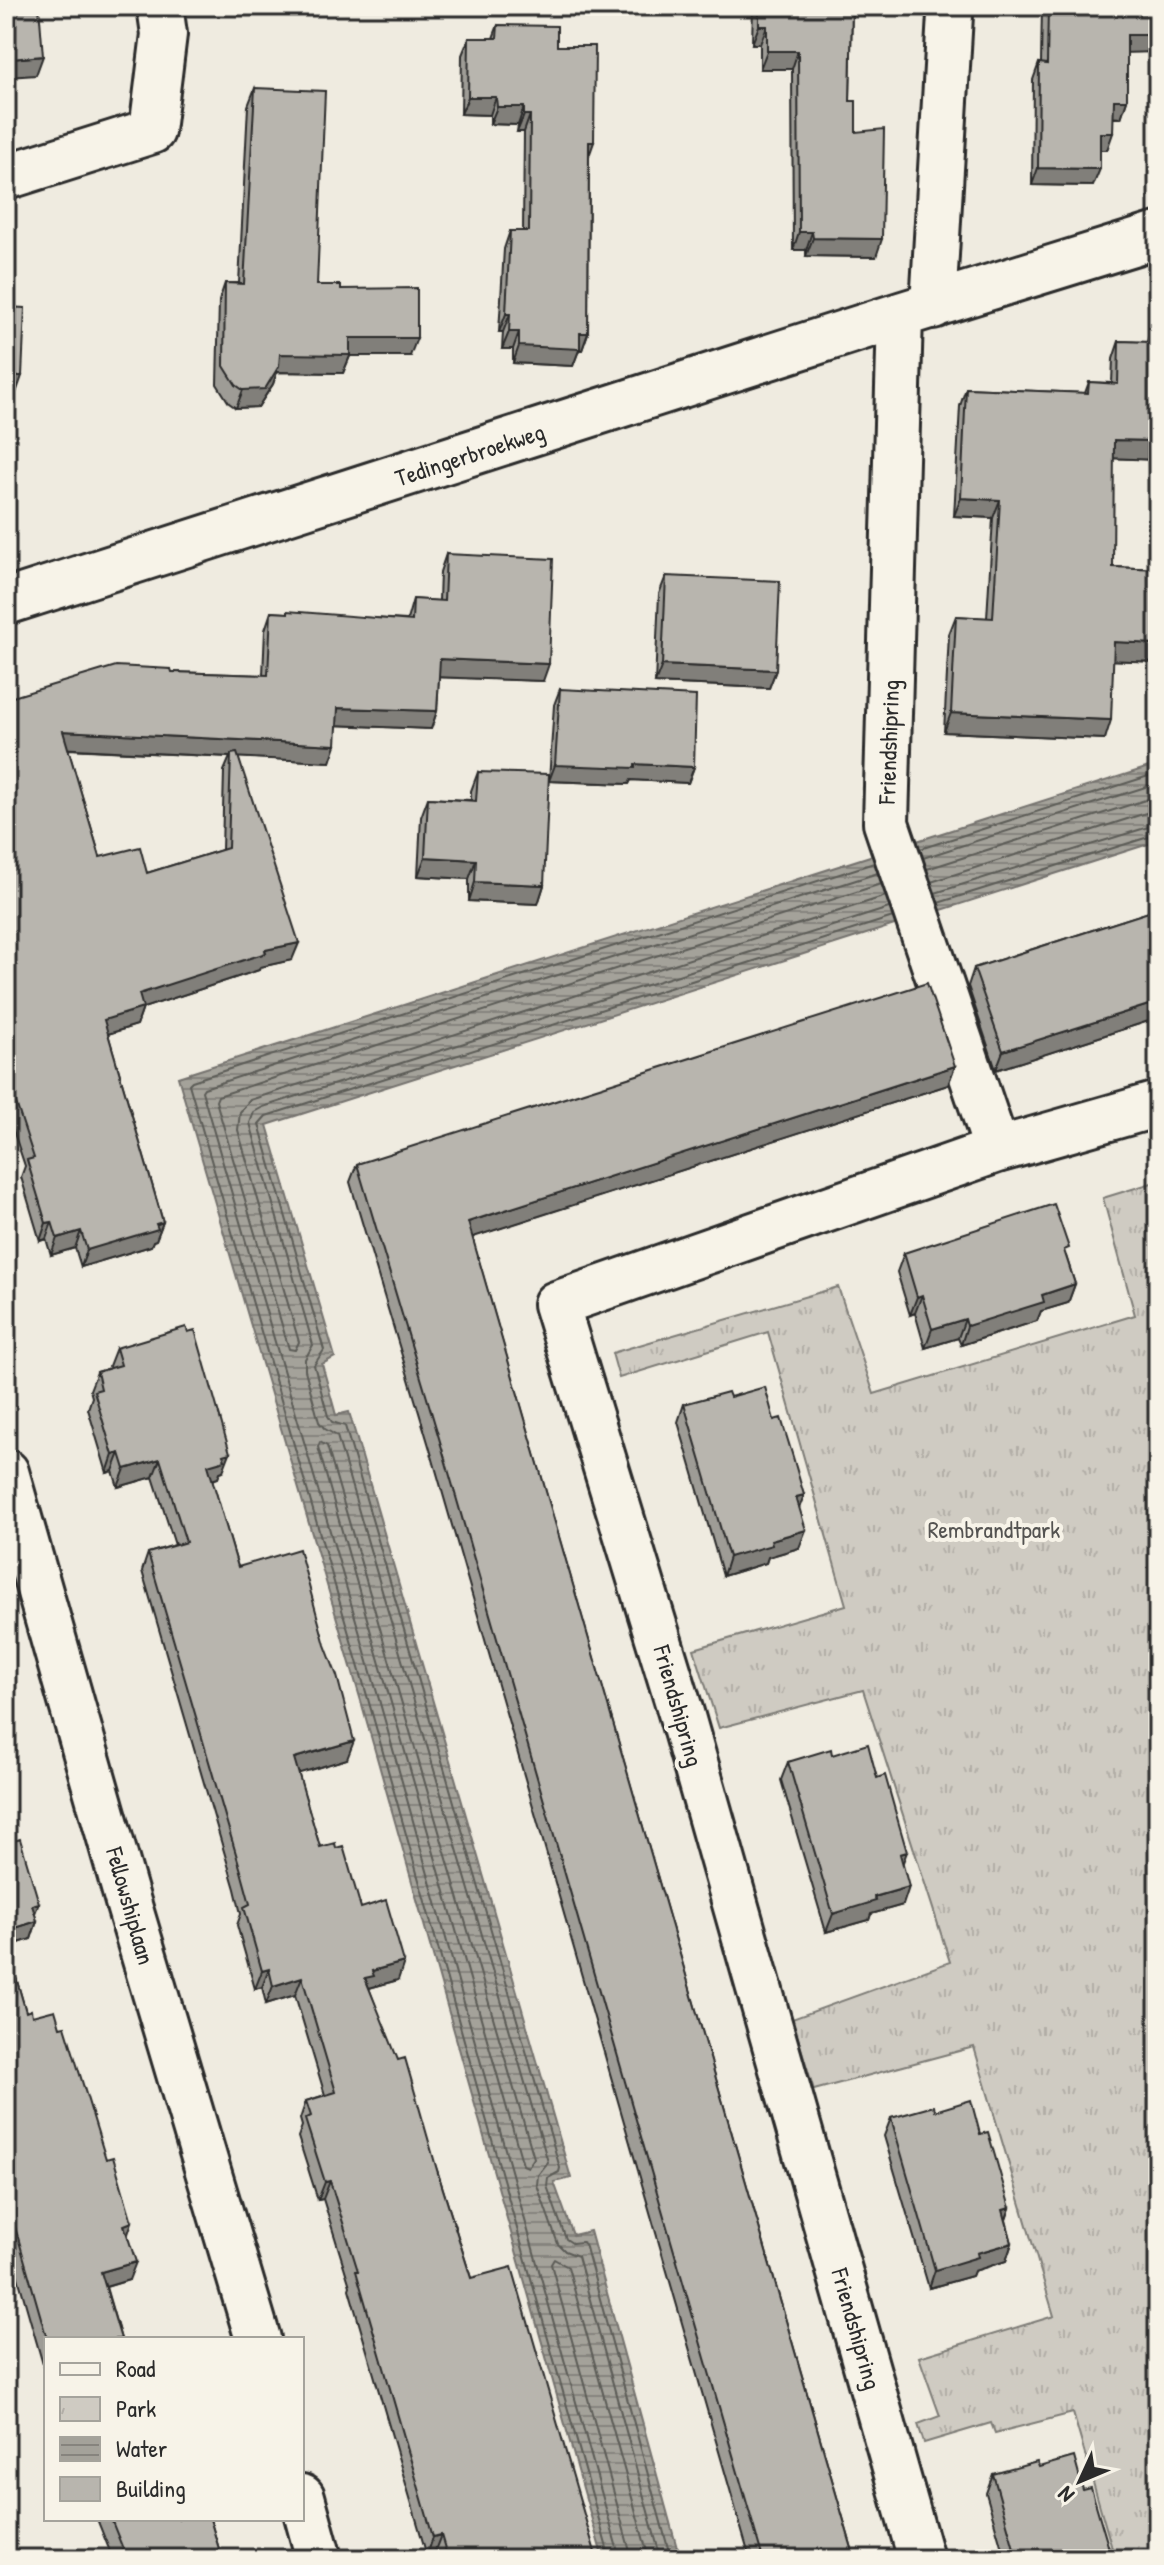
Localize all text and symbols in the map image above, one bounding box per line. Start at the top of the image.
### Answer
street label: Tedingerbroekweg [391,415,549,493]
street label: Friendshipring [870,679,906,806]
park label: Rembrandtpark [928,1513,1060,1545]
street label: Friendshipring [646,1641,711,1770]
street label: Fellowshiplaan [99,1842,163,1968]
street label: Friendshipring [824,2264,889,2393]
legend [44,2337,304,2521]
text: Road [116,2352,155,2384]
text: Park [116,2392,156,2424]
text: Water [116,2432,167,2464]
north arrow [1040,2441,1120,2521]
text: Building [116,2472,186,2504]
text: N [1051,2480,1080,2510]

